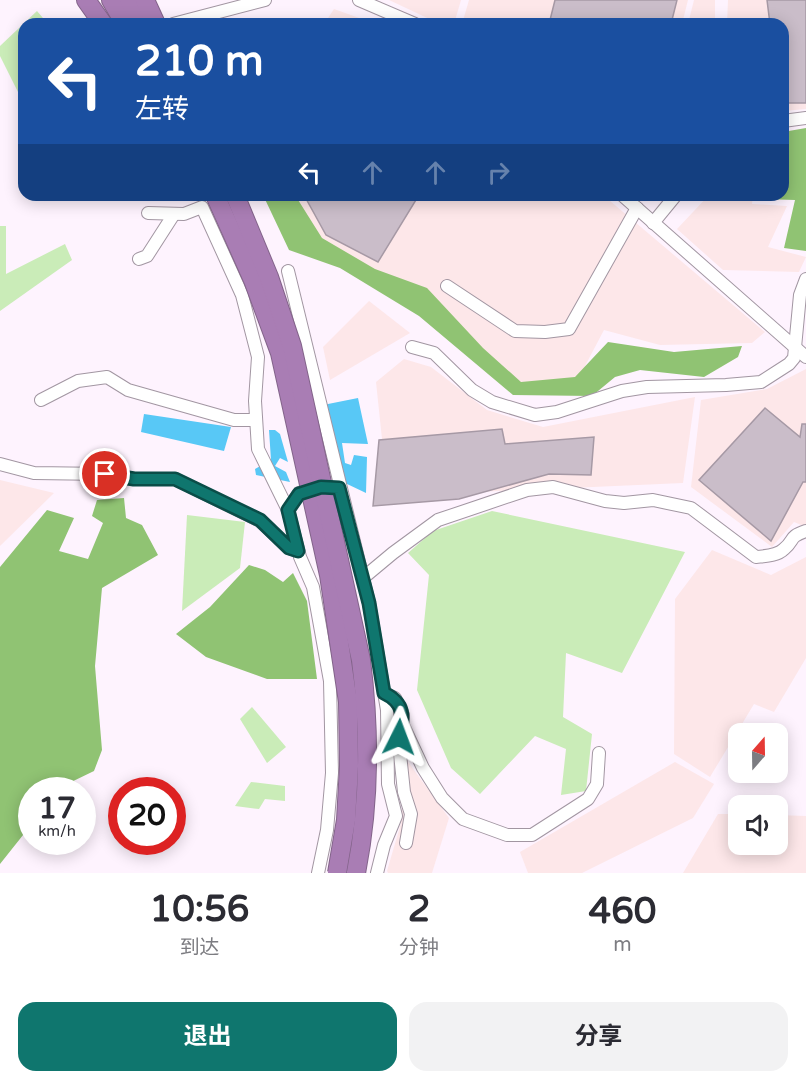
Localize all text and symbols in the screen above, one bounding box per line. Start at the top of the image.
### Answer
text: 210 m [135,36,264,87]
icon: left [36,42,114,120]
text: 左转 [135,93,189,126]
icon: left [293,156,326,189]
icon: ahead [356,156,389,189]
icon: ahead [419,156,452,189]
icon: right [482,156,515,189]
pin [79,448,130,499]
icon: arrive [88,457,121,490]
position arrow [367,705,431,769]
north arrow [728,723,788,783]
map controls [728,723,788,855]
speed limit sign: 20 [108,777,186,855]
text: 17 [38,790,76,827]
button: sound [728,795,788,855]
text: km/h [38,822,76,840]
text: 10:56 [150,888,249,931]
text: 2 [408,888,430,931]
text: 460 [589,890,656,933]
text: m [613,933,632,957]
text: 到达 [179,936,219,960]
text: 分钟 [399,936,439,960]
button: 退出 [18,1002,397,1071]
button: 分享 [409,1002,788,1071]

